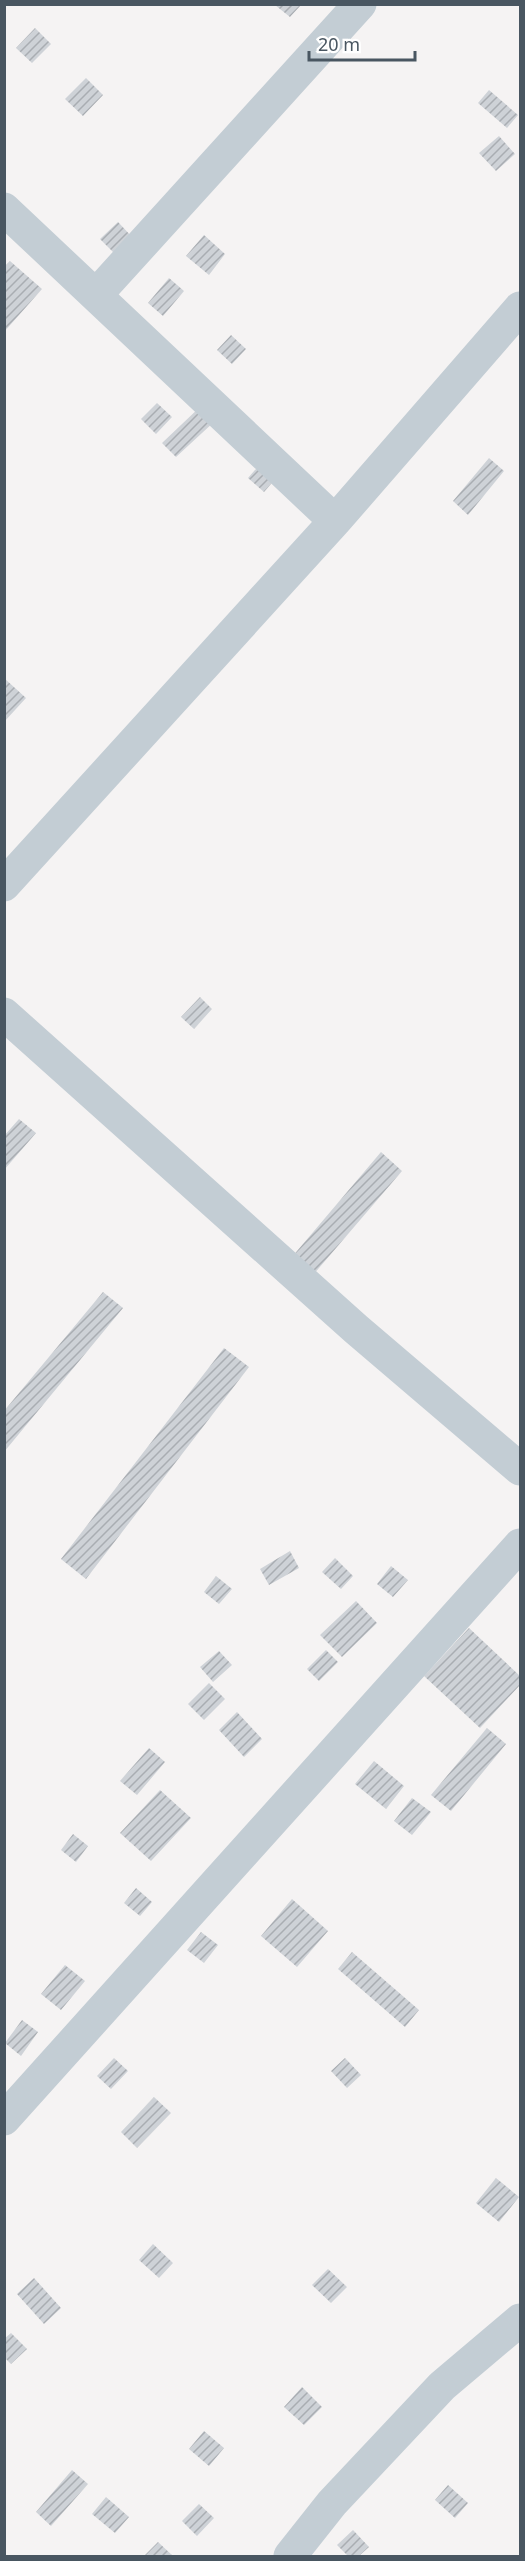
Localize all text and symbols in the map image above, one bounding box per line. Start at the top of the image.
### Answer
scale bar [309,24,416,62]
text: 20 m [318,32,360,56]

